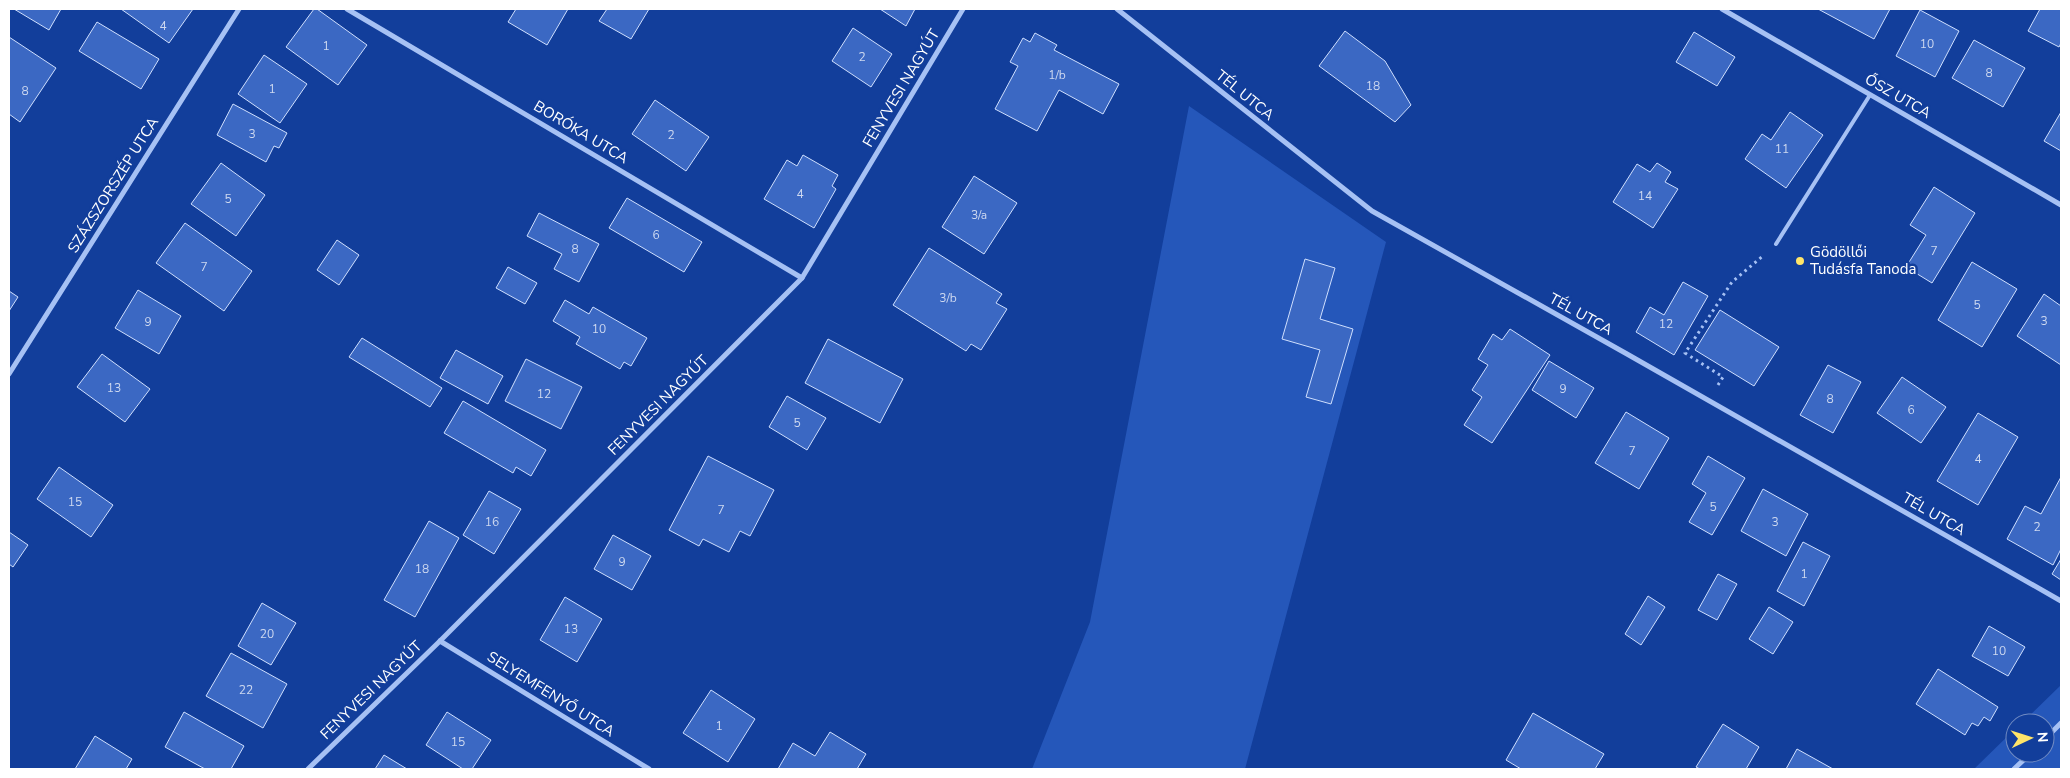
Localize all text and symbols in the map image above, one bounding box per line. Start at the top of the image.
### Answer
house number: 4 [159,18,167,34]
street label: FENYVESI NAGYÚT [857,25,944,151]
house number: 10 [1920,36,1934,52]
house number: 1 [322,38,330,54]
house number: 2 [858,49,866,65]
street label: TÉL UTCA [1212,65,1278,125]
house number: 8 [1985,65,1993,81]
house number: 1/b [1048,67,1066,83]
street label: ŐSZ UTCA [1861,69,1935,123]
house number: 18 [1366,78,1380,94]
house number: 1 [268,81,276,97]
house number: 8 [21,83,29,99]
street label: BORÓKA UTCA [530,95,633,168]
street label: SZÁZSZORSZÉP UTCA [63,113,163,257]
house number: 3 [248,126,256,142]
house number: 2 [667,127,675,143]
house number: 11 [1775,141,1789,157]
house number: 4 [796,186,804,202]
house number: 14 [1638,188,1652,204]
house number: 5 [224,191,232,207]
house number: 3/a [971,207,987,223]
house number: 6 [652,227,660,243]
house number: 8 [571,241,579,257]
place label: Gödöllői Tudásfa Tanoda [1810,242,1916,279]
house number: 7 [1930,243,1938,259]
marker: Gödöllői Tudásfa Tanoda [1794,255,1806,267]
house number: 7 [200,259,208,275]
street label: TÉL UTCA [1546,288,1616,340]
house number: 3/b [939,290,957,306]
house number: 5 [1973,297,1981,313]
house number: 3 [2040,313,2048,329]
house number: 9 [144,314,152,330]
house number: 12 [1659,316,1673,332]
house number: 10 [592,321,606,337]
street label: FENYVESI NAGYÚT [603,350,713,460]
house number: 13 [107,380,121,396]
house number: 9 [1559,381,1567,397]
house number: 12 [537,386,551,402]
house number: 8 [1826,391,1834,407]
house number: 6 [1907,402,1915,418]
house number: 5 [793,415,801,431]
house number: 7 [1628,443,1636,459]
house number: 4 [1974,451,1982,467]
street label: TÉL UTCA [1899,488,1969,540]
house number: 15 [68,494,82,510]
house number: 5 [1709,499,1717,515]
house number: 7 [717,502,725,518]
house number: 16 [485,514,499,530]
house number: 3 [1771,514,1779,530]
house number: 2 [2033,519,2041,535]
house number: 9 [618,554,626,570]
house number: 18 [415,561,429,577]
house number: 1 [1800,566,1808,582]
house number: 13 [564,621,578,637]
house number: 20 [260,626,274,642]
street label: FENYVESI NAGYÚT [315,635,426,744]
house number: 10 [1992,643,2006,659]
street label: SELYEMFENYŐ UTCA [483,647,619,741]
house number: 22 [239,682,253,698]
north arrow [2005,713,2055,763]
house number: 1 [715,718,723,734]
text: N [2033,731,2052,743]
house number: 15 [451,734,465,750]

